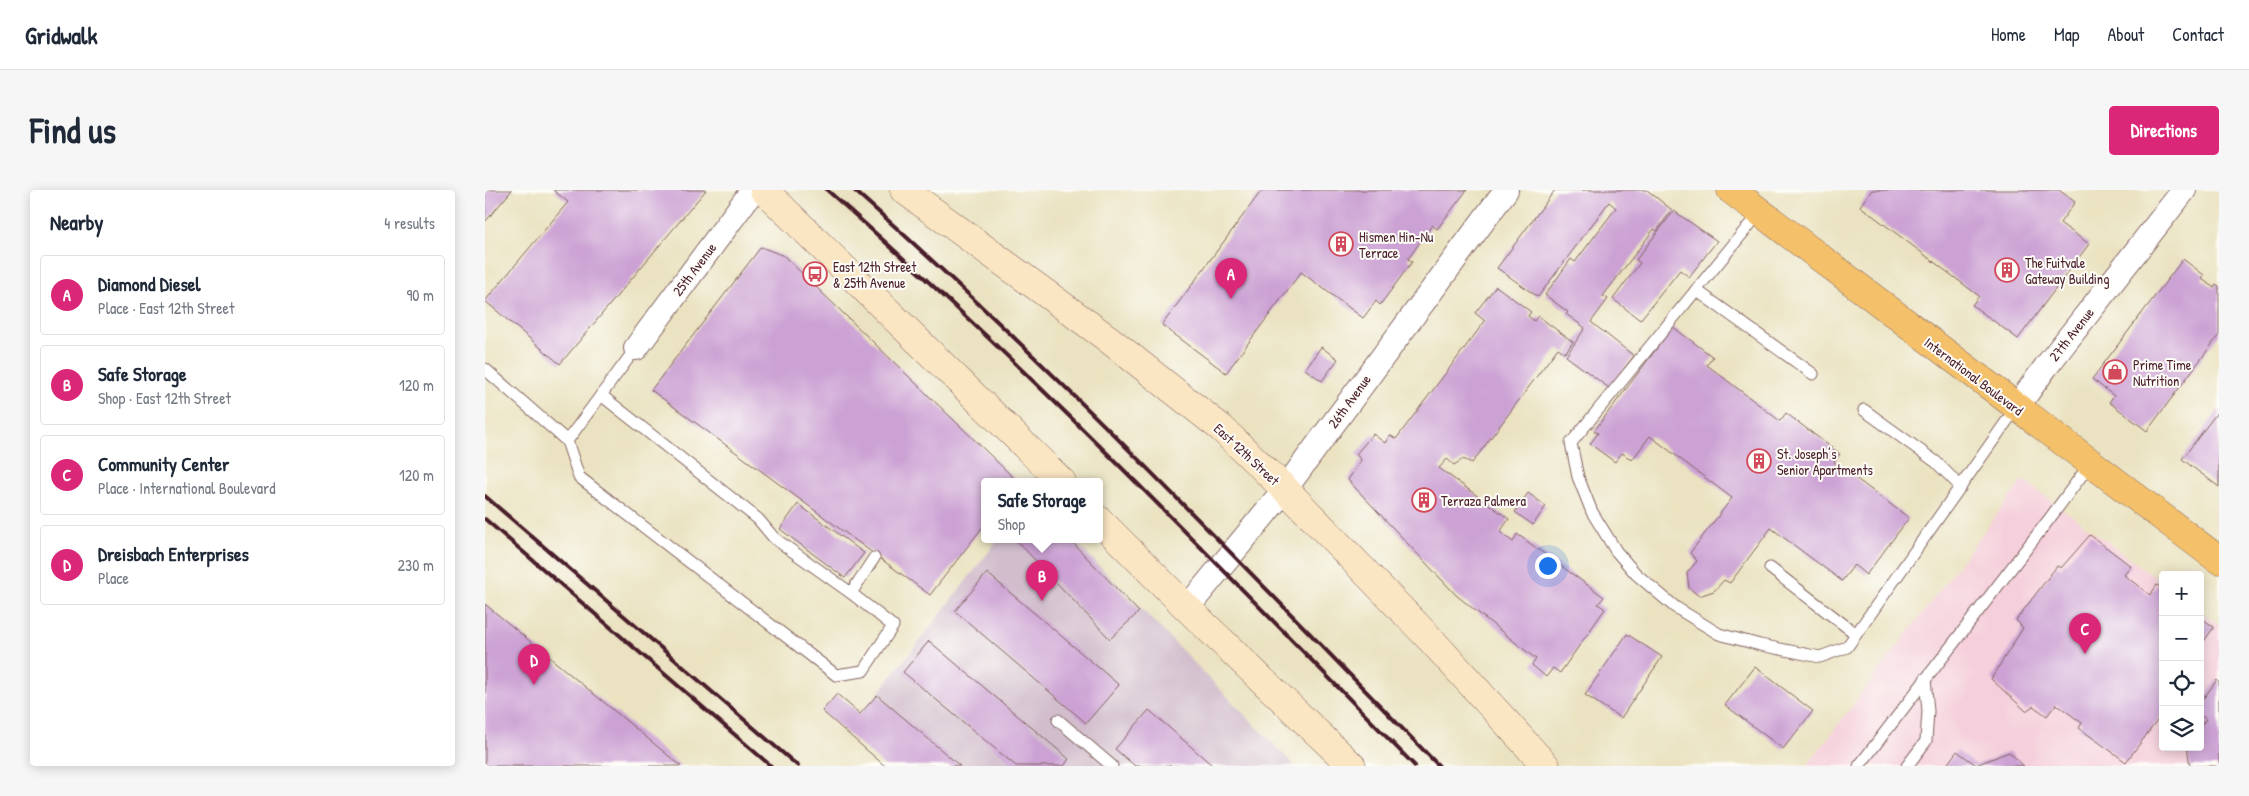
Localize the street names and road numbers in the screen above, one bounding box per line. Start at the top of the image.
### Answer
street label: 25th Avenue [668,238,720,299]
street label: 27th Avenue [2044,303,2098,365]
street label: International Boulevard [1921,333,2028,420]
street label: 26th Avenue [1323,370,1375,431]
street label: East 12th Street [1210,419,1284,489]

